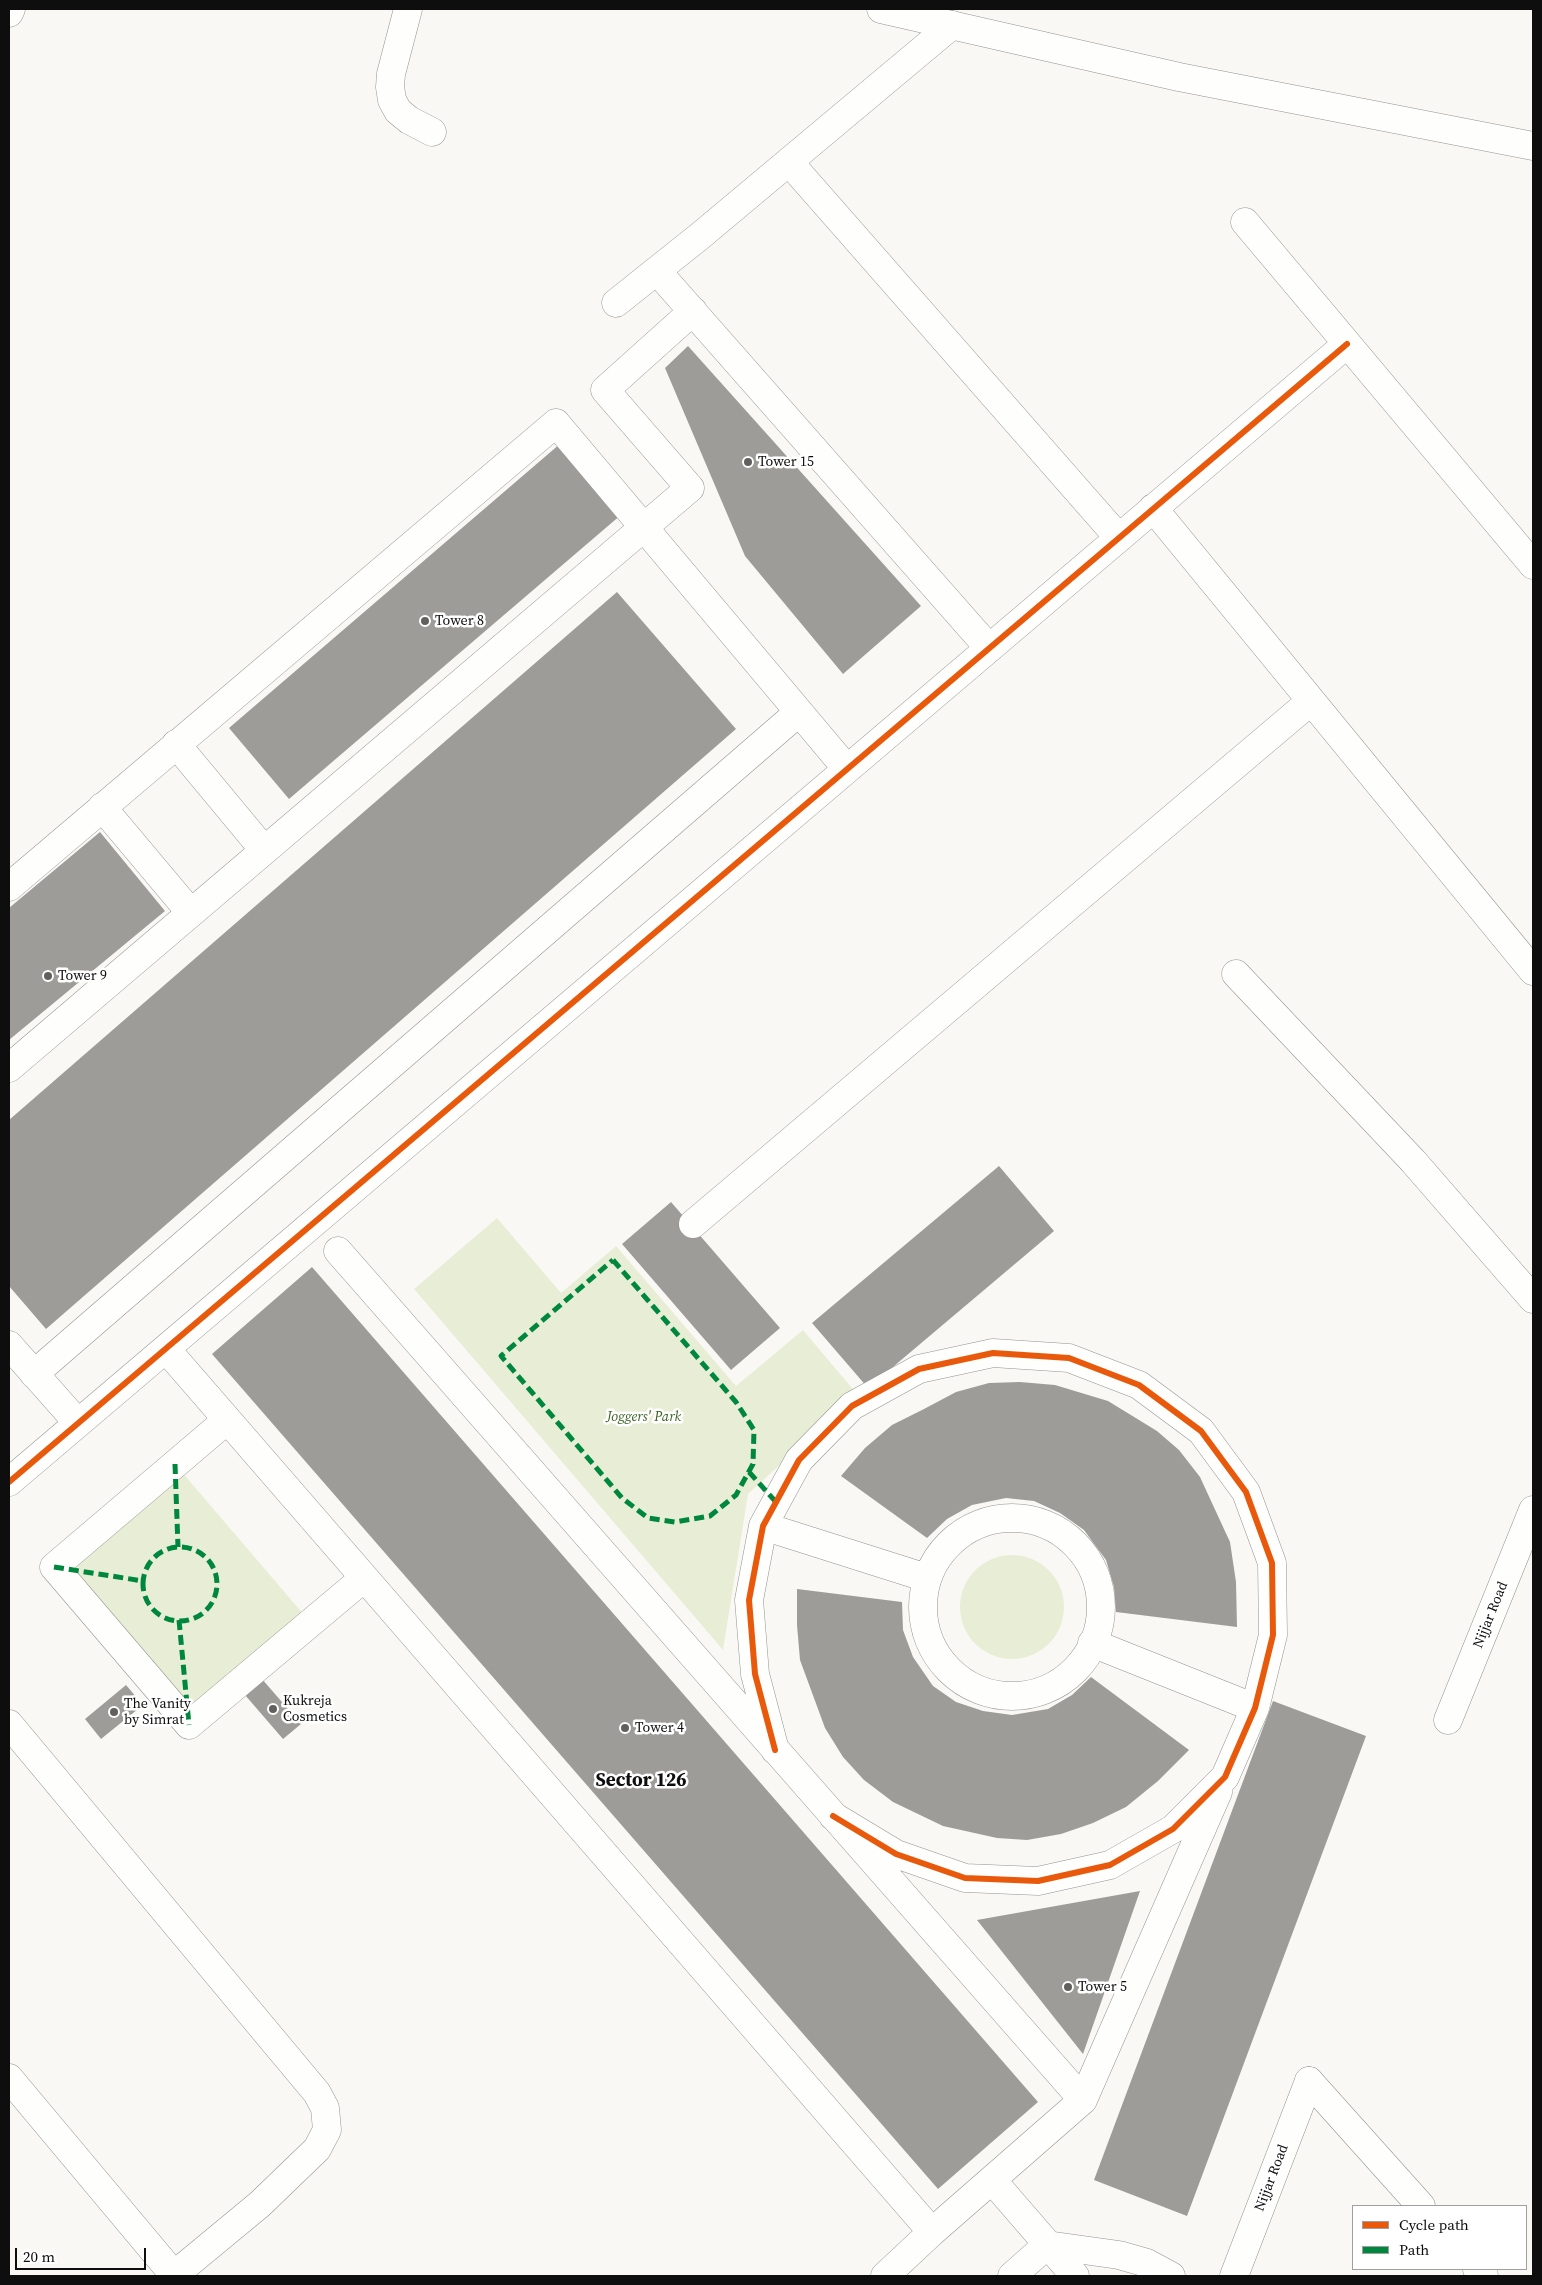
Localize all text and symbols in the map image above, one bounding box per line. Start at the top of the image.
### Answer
place label: Tower 15 [758,454,814,470]
marker: Tower 15 [742,456,754,468]
place label: Tower 8 [435,613,484,629]
marker: Tower 8 [419,615,431,627]
place label: Tower 9 [58,968,107,984]
marker: Tower 9 [42,970,54,982]
park label: Joggers' Park [607,1409,681,1425]
street label: Nijjar Road [1470,1579,1512,1651]
place label: Kukreja Cosmetics [283,1693,347,1725]
place label: The Vanity by Simrat [124,1696,191,1728]
marker: Kukreja Cosmetics [267,1703,279,1715]
marker: The Vanity by Simrat [108,1706,120,1718]
place label: Tower 4 [635,1720,684,1736]
marker: Tower 4 [619,1722,631,1734]
district label: Sector 126 [595,1770,687,1792]
place label: Tower 5 [1078,1979,1127,1995]
marker: Tower 5 [1062,1981,1074,1993]
street label: Nijjar Road [1252,2142,1292,2214]
legend [1352,2205,1527,2270]
text: Cycle path [1399,2214,1469,2235]
scale bar [18,2238,149,2270]
text: Path [1399,2239,1429,2260]
text: 20 m [23,2246,55,2267]

